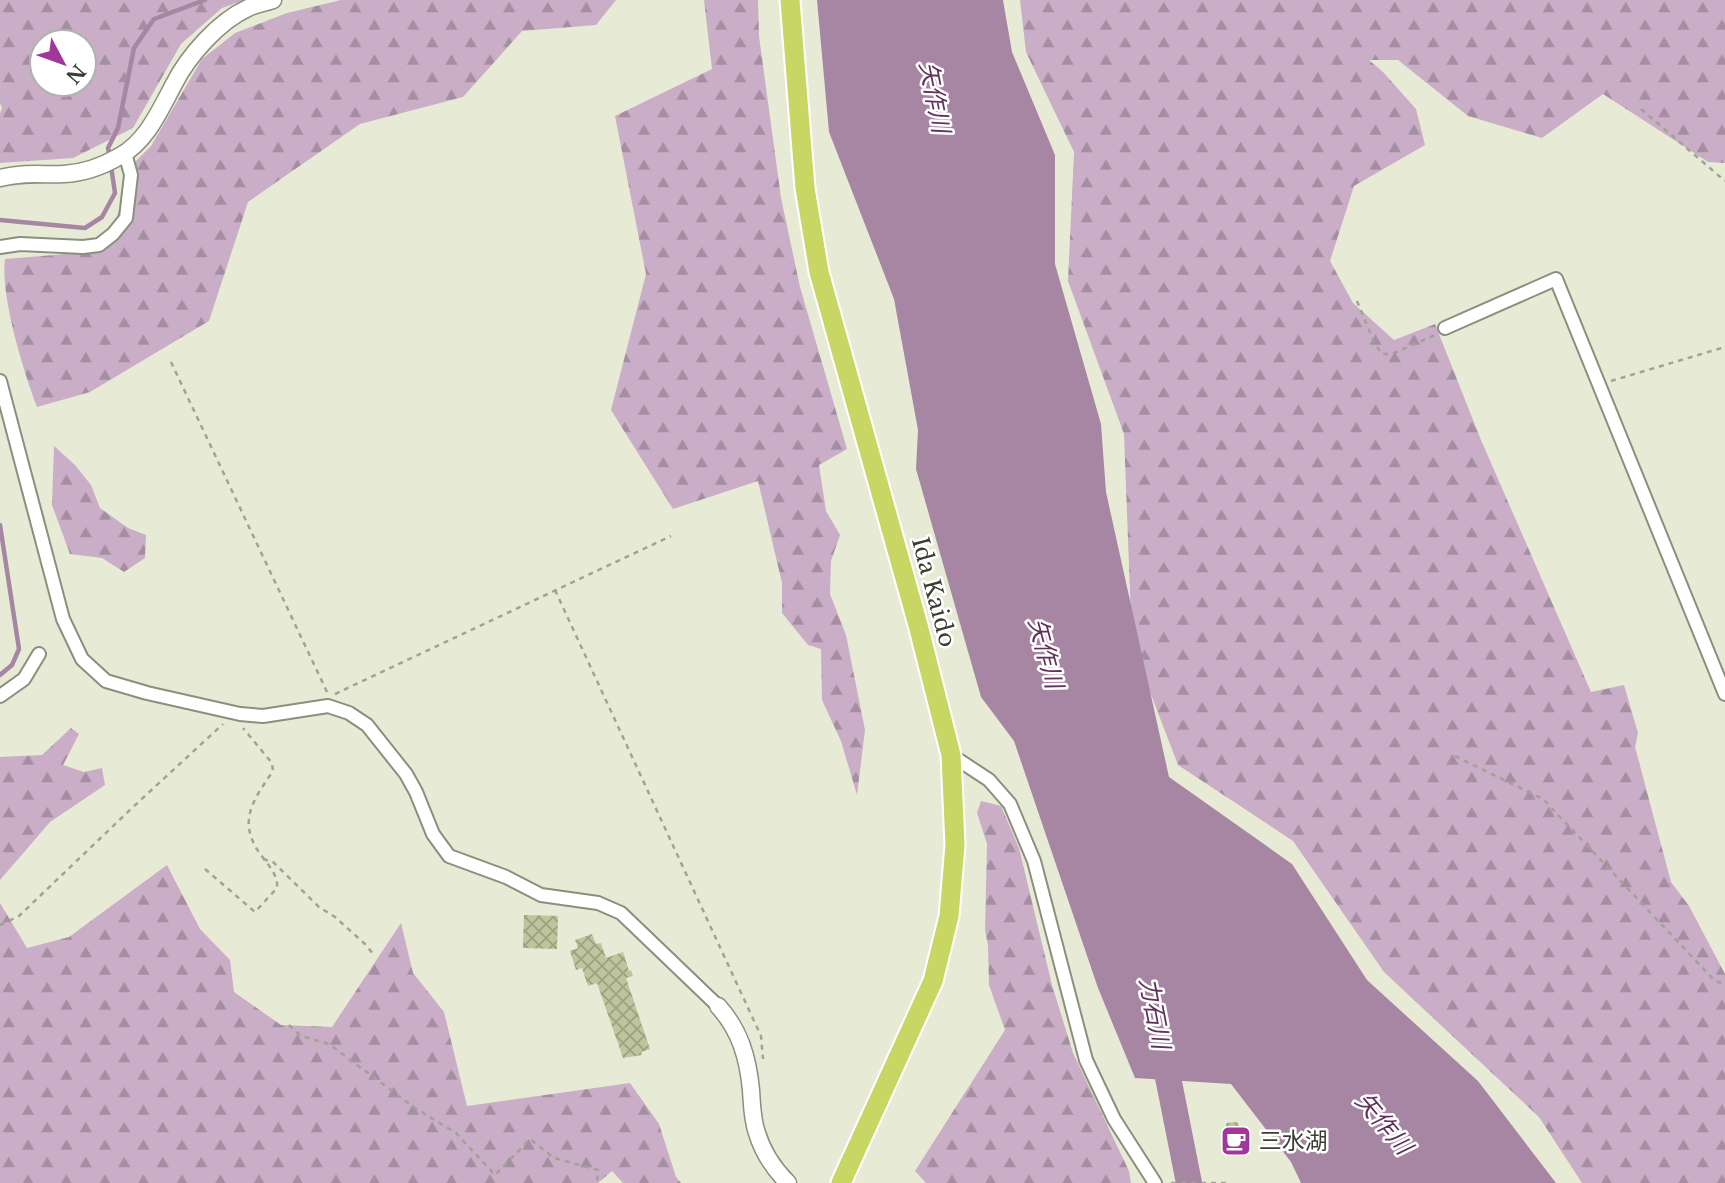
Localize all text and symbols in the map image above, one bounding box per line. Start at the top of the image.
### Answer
north arrow [28,28,98,98]
water label: 矢作川 [914,59,957,138]
text: N [61,60,90,88]
street label: Ida Kaido [906,534,962,650]
water label: 矢作川 [1023,614,1070,694]
water label: 力石川 [1134,975,1177,1054]
water label: 矢作川 [1350,1086,1420,1162]
cafe icon: 三水湖 [1219,1124,1253,1158]
place label: 三水湖 [1259,1127,1328,1155]

